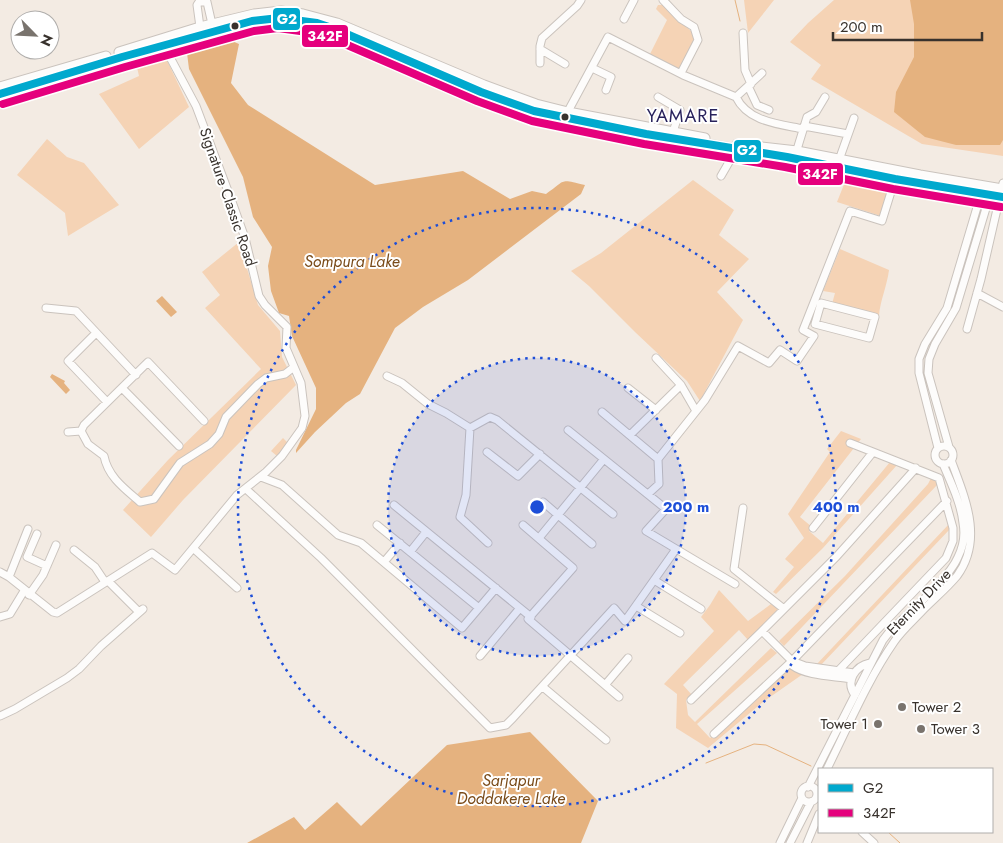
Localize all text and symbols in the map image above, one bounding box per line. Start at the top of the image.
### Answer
line badge: G2 [272,7,301,31]
text: G2 [277,9,297,29]
north arrow [10,10,60,60]
scale bar [833,10,982,42]
text: 200 m [840,16,883,38]
unlabelled marker [230,21,240,31]
line badge: 342F [301,24,349,48]
text: 342F [307,26,343,46]
text: N [35,31,58,49]
district label: YAMARE [647,103,719,129]
unlabelled marker [560,112,570,122]
street label: Signature Classic Road [194,125,262,269]
line badge: G2 [733,139,762,163]
text: G2 [737,140,757,160]
line badge: 342F [797,162,844,186]
text: 342F [802,164,838,184]
water label: Sompura Lake [304,250,400,273]
text: 200 m [663,496,709,518]
text: 400 m [812,496,860,518]
centre of rings [528,498,546,516]
street label: Eternity Drive [882,564,956,640]
place label: Tower 2 [912,696,961,718]
marker: Tower 2 [896,701,908,713]
place label: Tower 1 [820,713,868,735]
marker: Tower 1 [872,718,884,730]
place label: Tower 3 [931,718,980,740]
marker: Tower 3 [915,723,927,735]
legend [818,768,993,833]
water label: Sarjapur Doddakere Lake [457,769,565,810]
text: G2 [863,777,883,799]
text: 342F [863,802,896,824]

